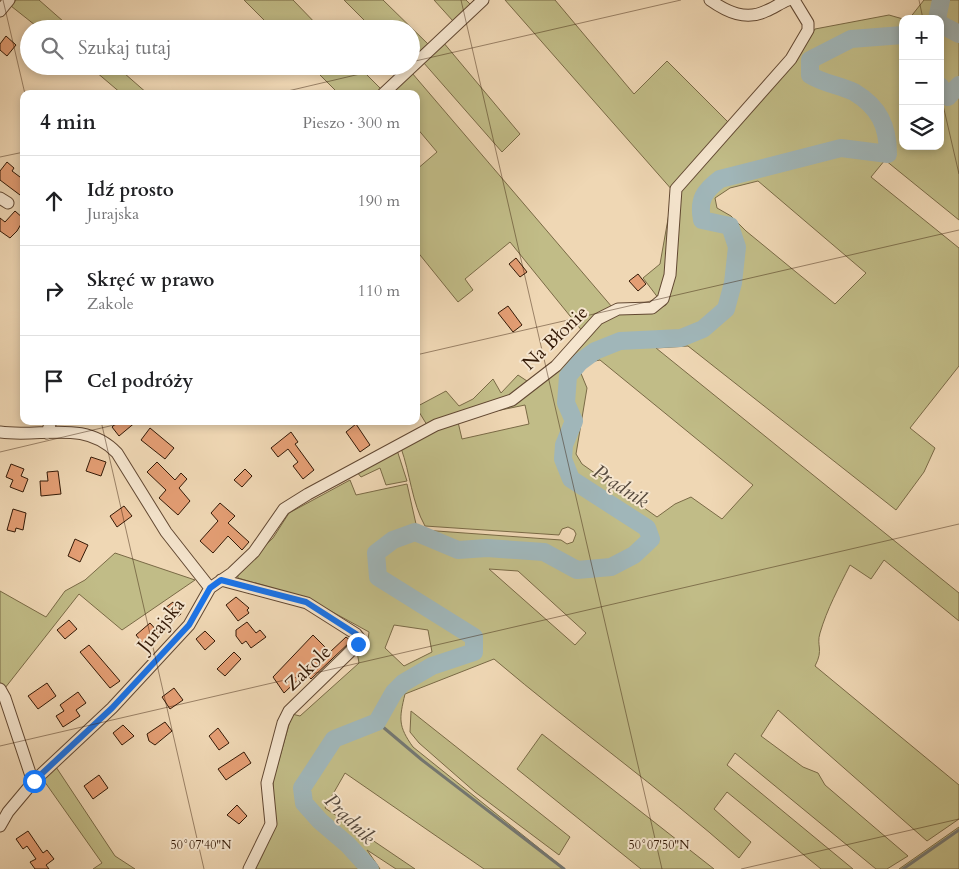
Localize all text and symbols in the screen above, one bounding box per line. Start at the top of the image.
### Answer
map controls [899,15,944,150]
button: + [899,15,944,60]
search box [20,20,420,75]
icon: search [38,34,66,62]
text: Szukaj tutaj [78,35,171,61]
button: − [899,60,944,105]
button: layers [899,105,944,150]
text: 4 min [40,108,96,137]
text: Pieszo · 300 m [303,112,400,134]
text: Idź prosto [87,177,174,203]
icon: ahead [40,187,68,215]
text: 190 m [358,190,400,212]
text: Jurajska [87,203,139,225]
text: Skręć w prawo [87,267,214,293]
icon: right [40,277,68,305]
text: 110 m [358,280,400,302]
text: Zakole [87,293,134,315]
street label: Na Błonie [516,300,594,376]
icon: arrive [40,367,68,395]
text: Cel podróży [87,368,193,394]
water label: Prądnik [588,458,654,514]
street label: Jurajska [129,593,191,660]
route end [347,633,370,656]
street label: Zakole [279,639,337,697]
route start [23,770,46,793]
water label: Prądnik [319,788,381,850]
text: 50°07'40"N [171,837,232,853]
text: 50°07'50"N [629,837,690,853]

